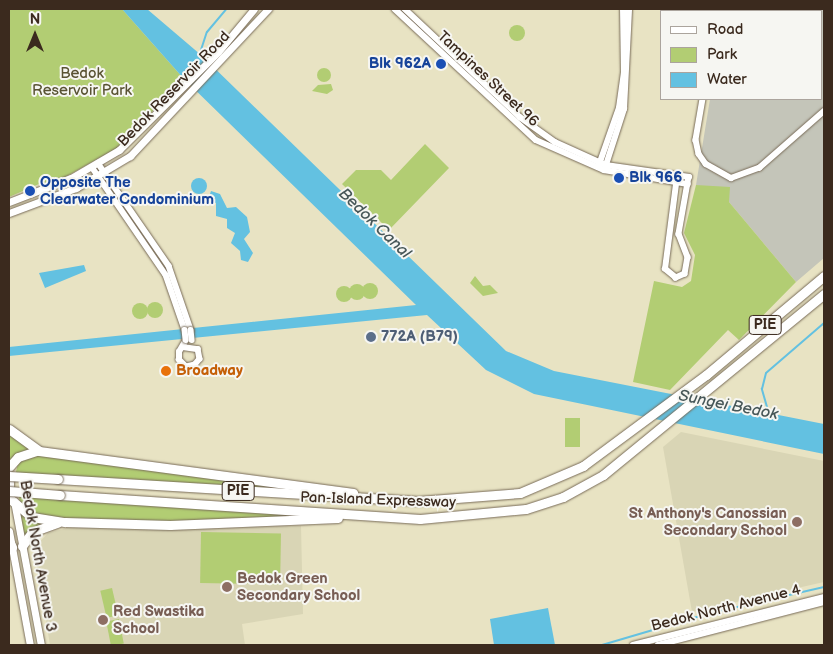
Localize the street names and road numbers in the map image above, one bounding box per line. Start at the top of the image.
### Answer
street label: Bedok Reservoir Road [114,27,234,151]
street label: Tampines Street 96 [433,27,543,131]
road number: PIE [748,314,782,336]
street label: Bedok North Avenue 3 [16,479,60,633]
road number: PIE [220,480,256,502]
street label: Pan-Island Expressway [300,488,456,512]
street label: Bedok North Avenue 4 [649,581,803,635]

